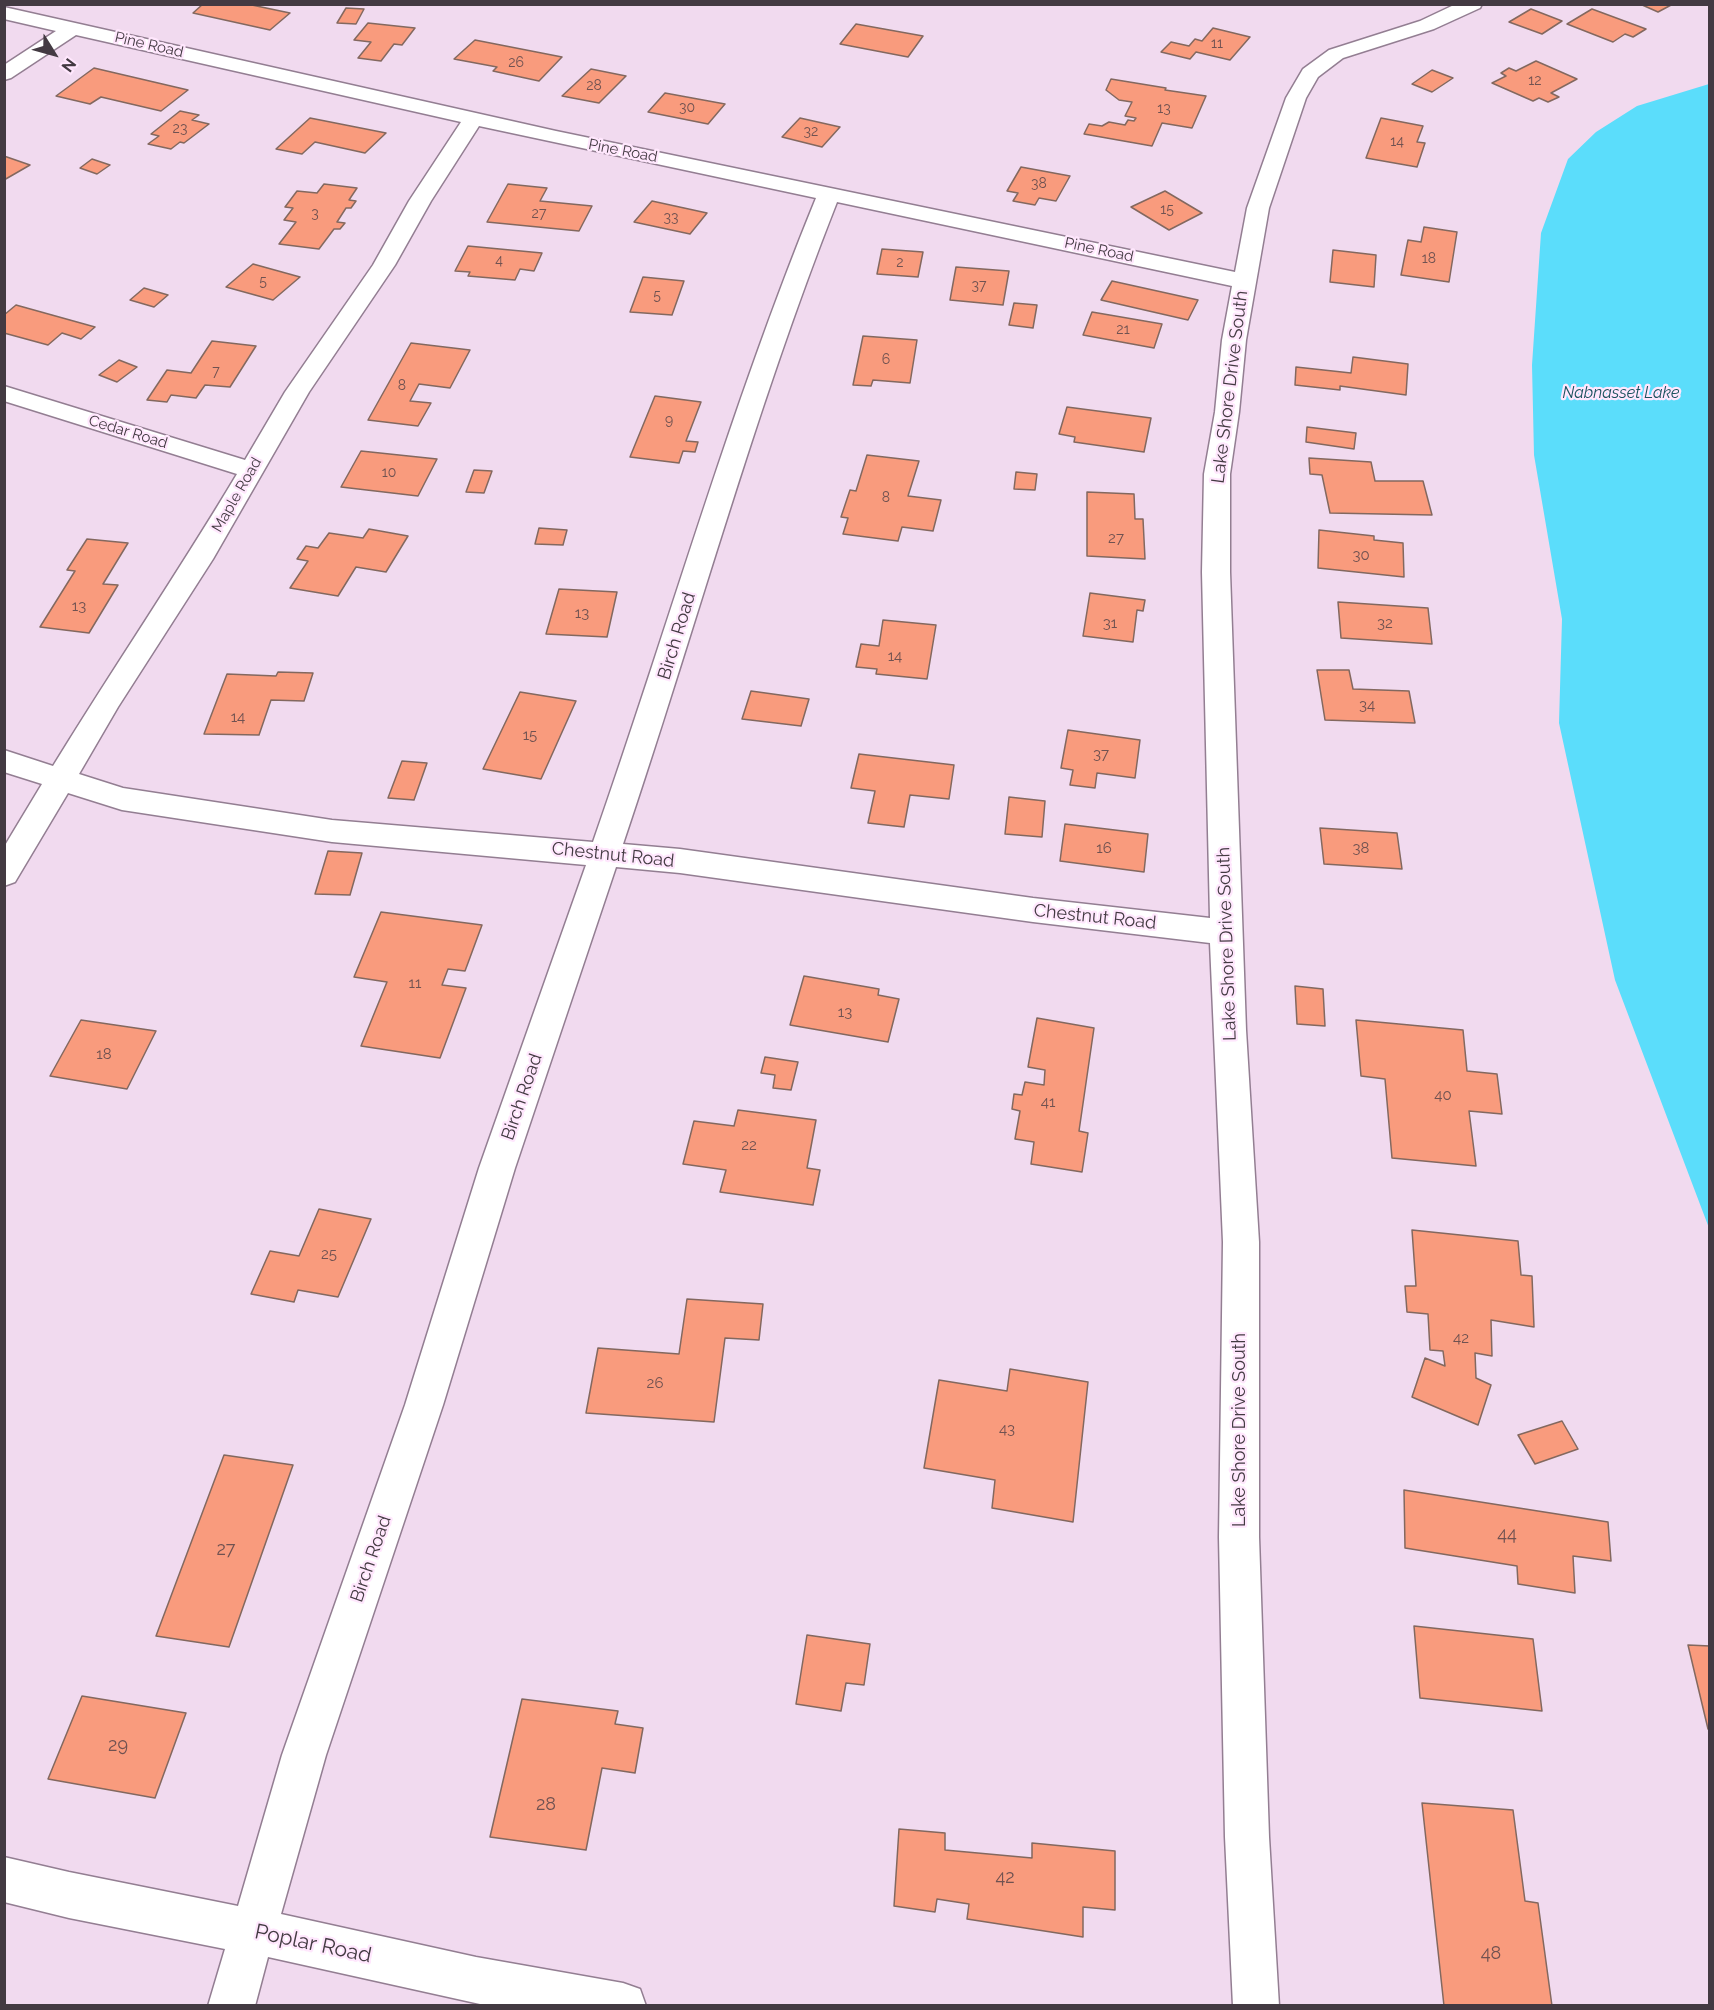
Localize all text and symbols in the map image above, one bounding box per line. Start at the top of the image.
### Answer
north arrow [24,24,84,84]
street label: Pine Road [113,28,185,62]
house number: 11 [1211,36,1223,52]
text: N [58,55,80,76]
house number: 26 [508,55,524,71]
house number: 12 [1528,73,1542,89]
house number: 28 [586,78,602,94]
house number: 30 [679,100,695,116]
house number: 13 [1157,101,1171,117]
house number: 23 [173,121,187,137]
house number: 32 [804,124,818,140]
house number: 14 [1390,134,1404,150]
street label: Pine Road [587,135,659,167]
house number: 38 [1031,176,1047,192]
house number: 15 [1160,202,1174,218]
house number: 3 [311,206,319,222]
house number: 27 [532,206,546,222]
house number: 33 [664,210,678,226]
street label: Pine Road [1063,234,1135,266]
house number: 18 [1422,251,1436,267]
house number: 4 [495,253,503,269]
house number: 2 [896,255,904,271]
house number: 5 [259,274,267,290]
house number: 37 [972,278,986,294]
house number: 5 [653,288,661,304]
street label: Lake Shore Drive South [1207,289,1253,485]
house number: 21 [1116,322,1130,338]
house number: 6 [882,352,890,368]
house number: 7 [212,364,220,380]
house number: 8 [398,378,406,394]
water label: Nabnasset Lake [1563,383,1679,403]
street label: Cedar Road [86,411,170,453]
house number: 9 [665,413,673,429]
street label: Maple Road [208,454,266,536]
house number: 10 [382,465,396,481]
house number: 8 [882,490,890,506]
house number: 27 [1108,529,1124,547]
house number: 30 [1352,546,1370,564]
street label: Birch Road [654,590,700,682]
house number: 13 [72,597,86,615]
house number: 13 [575,604,589,622]
house number: 31 [1103,614,1117,632]
house number: 32 [1377,614,1393,632]
house number: 14 [888,647,902,665]
house number: 34 [1359,696,1375,714]
house number: 14 [231,708,245,726]
house number: 15 [523,726,537,744]
house number: 37 [1093,745,1109,763]
street label: Chestnut Road [551,838,675,872]
house number: 16 [1096,839,1112,857]
house number: 38 [1353,839,1369,857]
street label: Lake Shore Drive South [1213,847,1241,1041]
street label: Chestnut Road [1033,900,1157,934]
house number: 11 [409,974,421,992]
house number: 13 [838,1003,852,1021]
house number: 18 [96,1045,112,1063]
street label: Birch Road [497,1051,547,1143]
house number: 40 [1434,1086,1452,1104]
house number: 41 [1041,1093,1055,1111]
house number: 22 [741,1136,757,1154]
house number: 25 [321,1245,337,1263]
house number: 42 [1453,1329,1469,1347]
street label: Lake Shore Drive South [1229,1333,1251,1527]
house number: 26 [647,1374,663,1392]
house number: 43 [999,1420,1015,1438]
street label: Birch Road [346,1513,396,1605]
house number: 44 [1497,1524,1517,1546]
house number: 27 [216,1539,236,1561]
house number: 29 [108,1735,128,1757]
house number: 28 [536,1794,556,1816]
house number: 42 [995,1867,1015,1889]
street label: Poplar Road [252,1919,374,1969]
house number: 48 [1481,1943,1501,1965]

